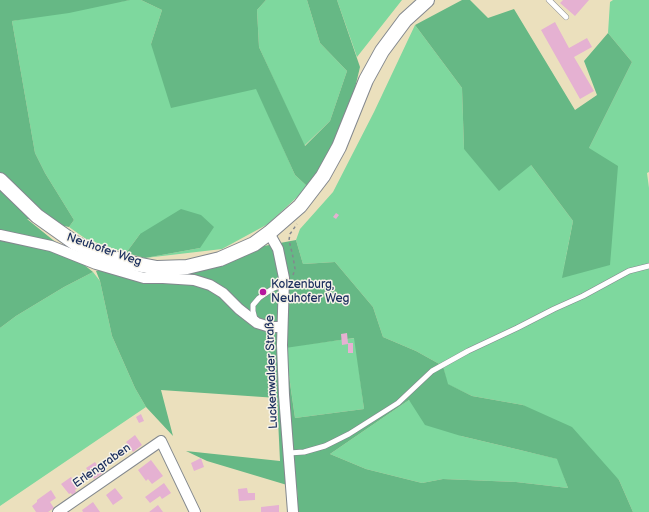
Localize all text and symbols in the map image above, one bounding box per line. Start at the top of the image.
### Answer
street label: Neuhofer Weg [65,230,143,270]
place label: Kolzenburg, Neuhofer Weg [271,278,349,306]
marker: Kolzenburg, Neuhofer Weg [258,287,268,297]
street label: Luckenwalder Straße [263,315,281,429]
street label: Erlengraben [70,441,134,491]

